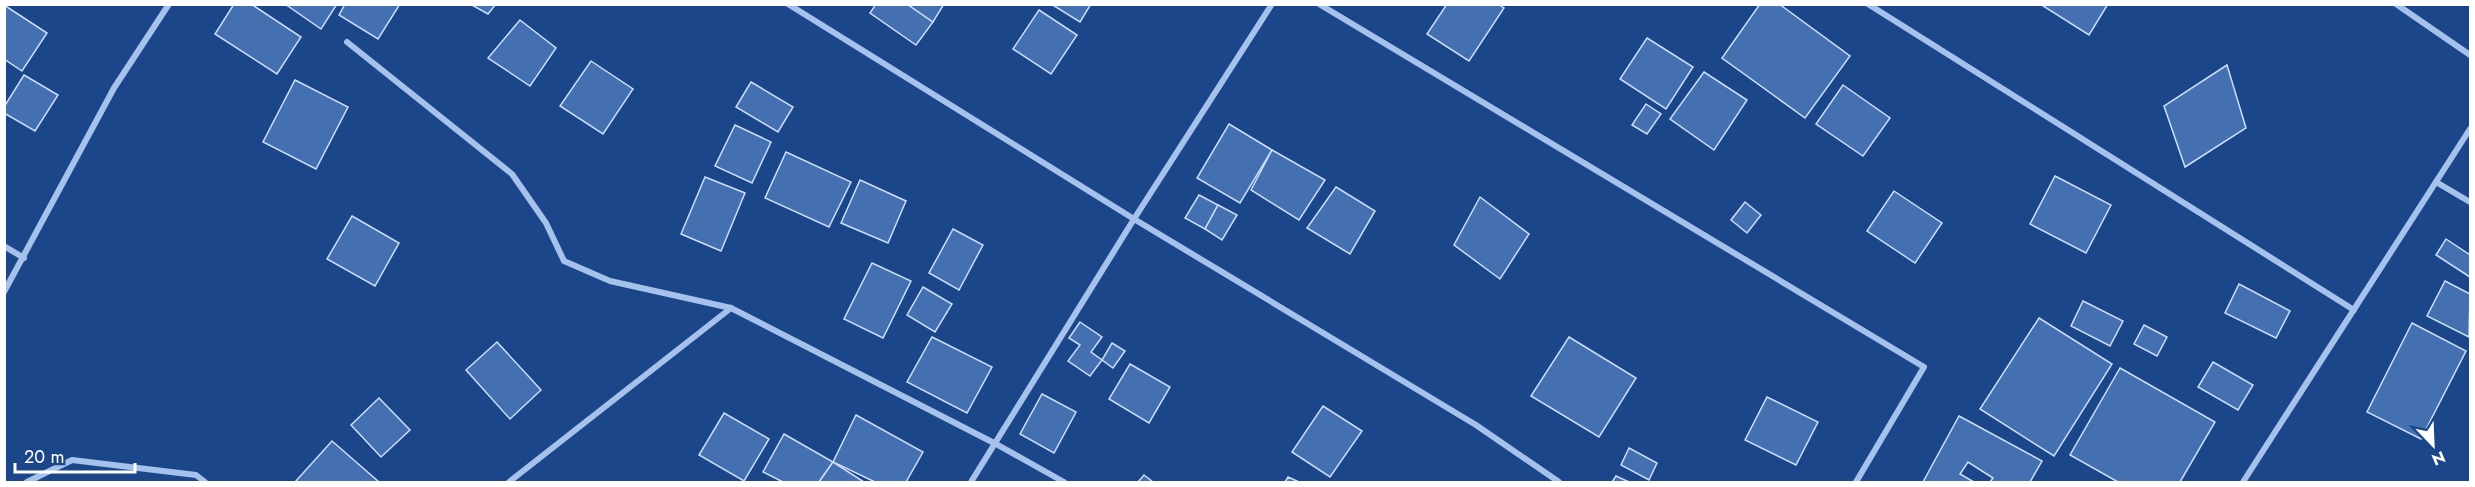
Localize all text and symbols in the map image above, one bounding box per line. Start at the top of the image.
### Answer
north arrow [2403,415,2463,475]
scale bar [15,436,135,474]
text: 20 m [24,444,64,470]
text: N [2428,445,2449,471]

